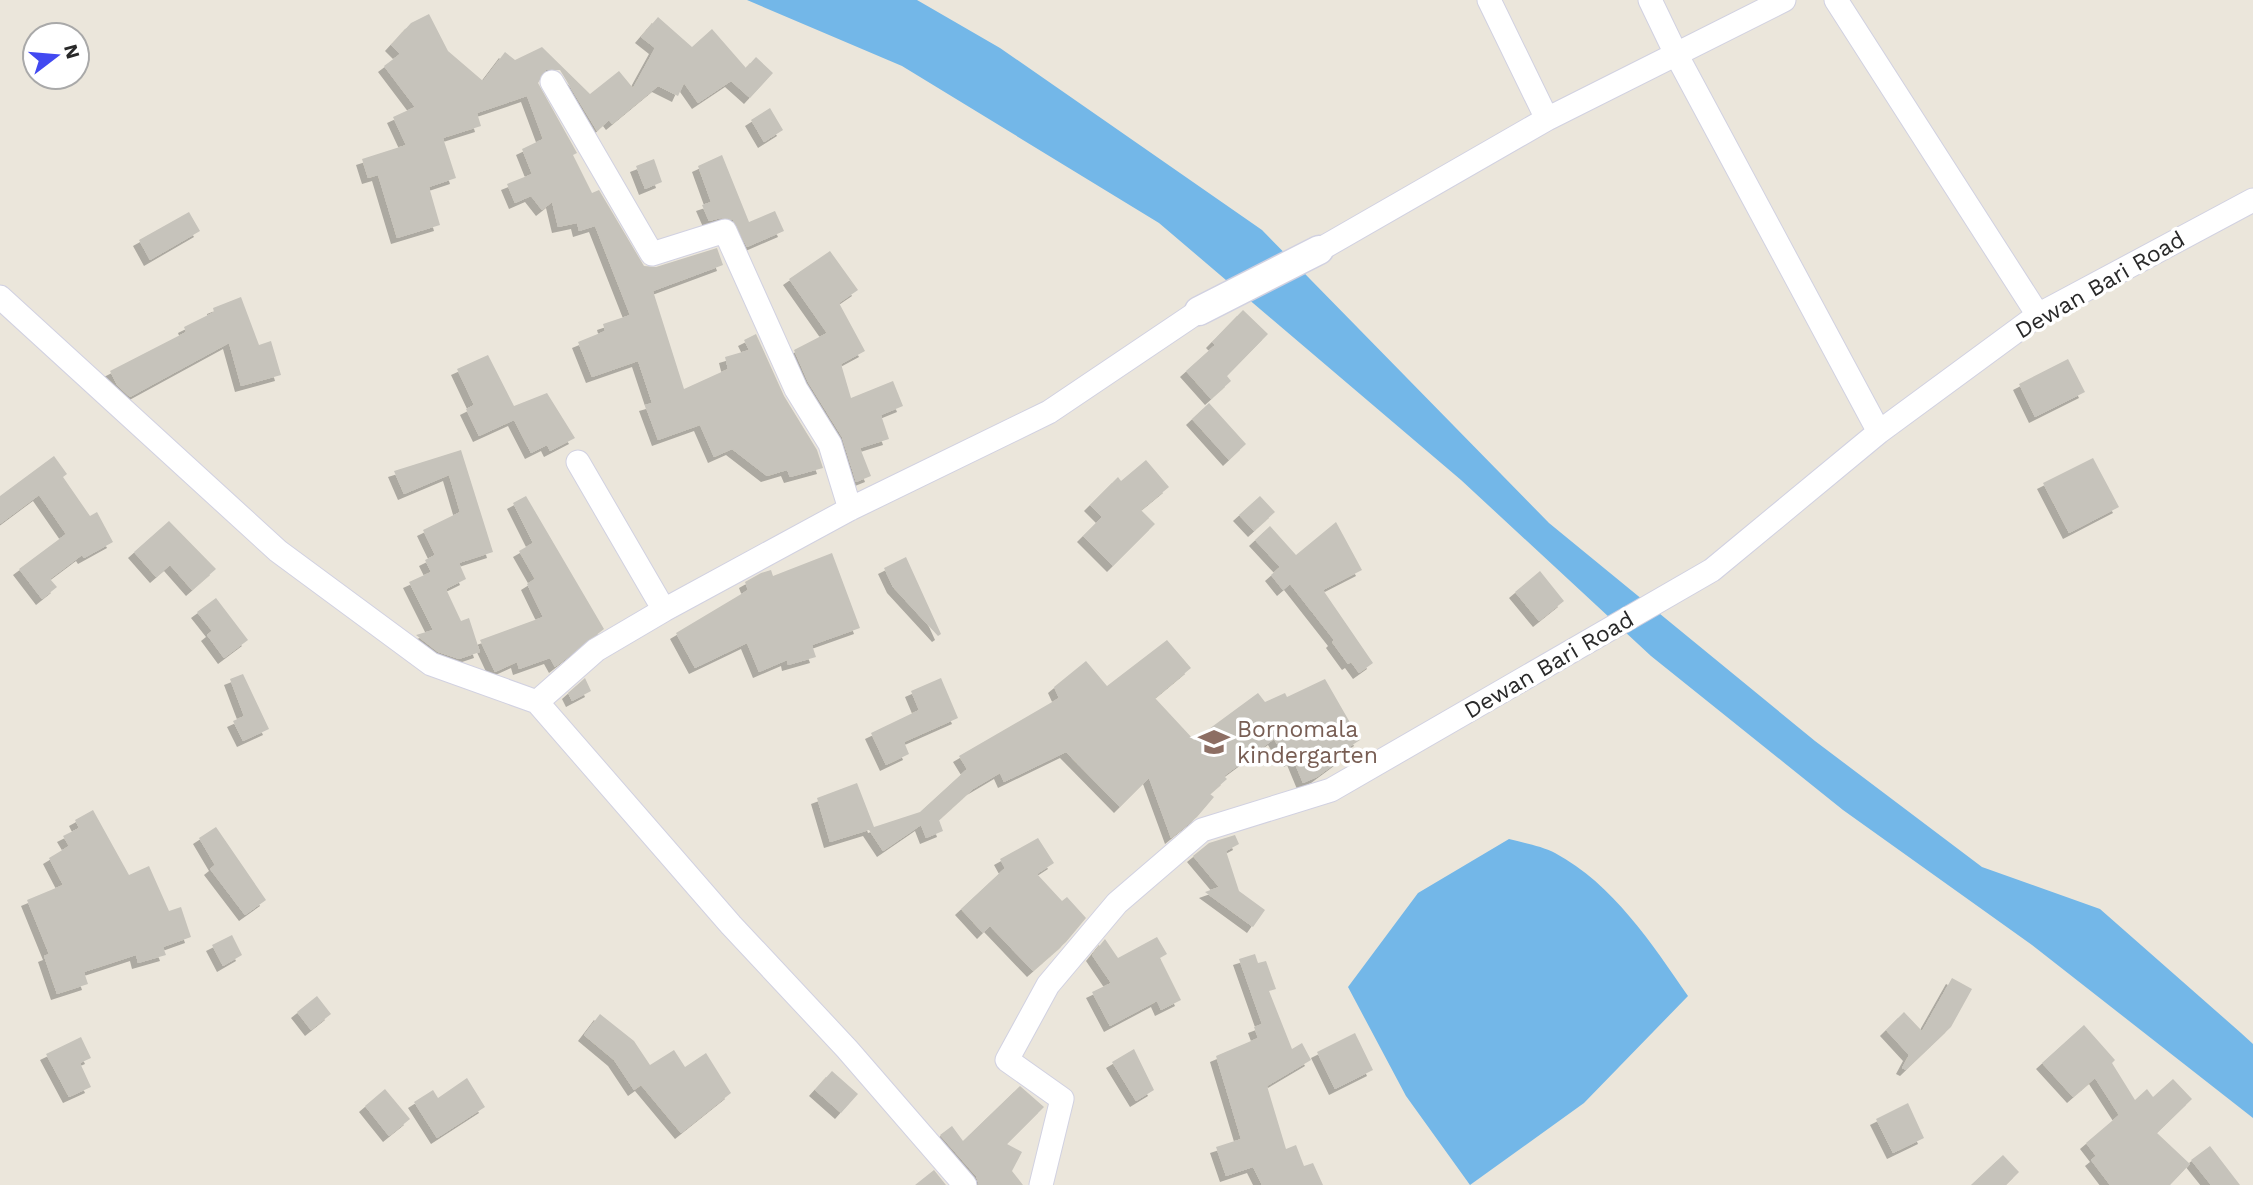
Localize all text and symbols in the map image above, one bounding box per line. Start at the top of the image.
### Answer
north arrow [21,21,91,91]
text: N [59,42,85,61]
street label: Dewan Bari Road [2010,226,2190,344]
street label: Dewan Bari Road [1459,606,1639,724]
place label: Bornomala kindergarten [1237,716,1378,769]
school or university icon: Bornomala kindergarten [1197,725,1231,759]

